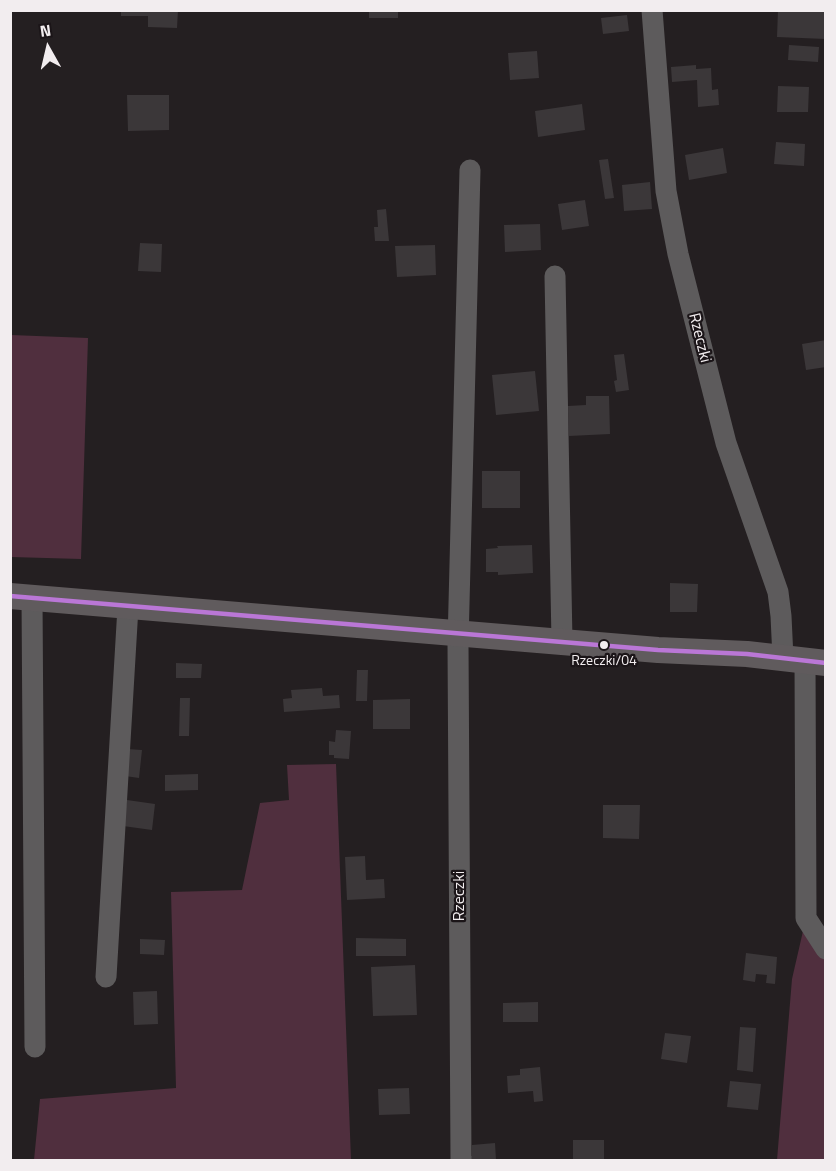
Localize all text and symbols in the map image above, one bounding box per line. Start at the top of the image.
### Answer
north arrow [18,18,78,78]
text: N [38,18,53,43]
street label: Rzeczki [684,311,714,365]
marker: Rzeczki/04 [598,639,610,651]
place label: Rzeczki/04 [571,654,637,670]
street label: Rzeczki [450,871,470,921]

